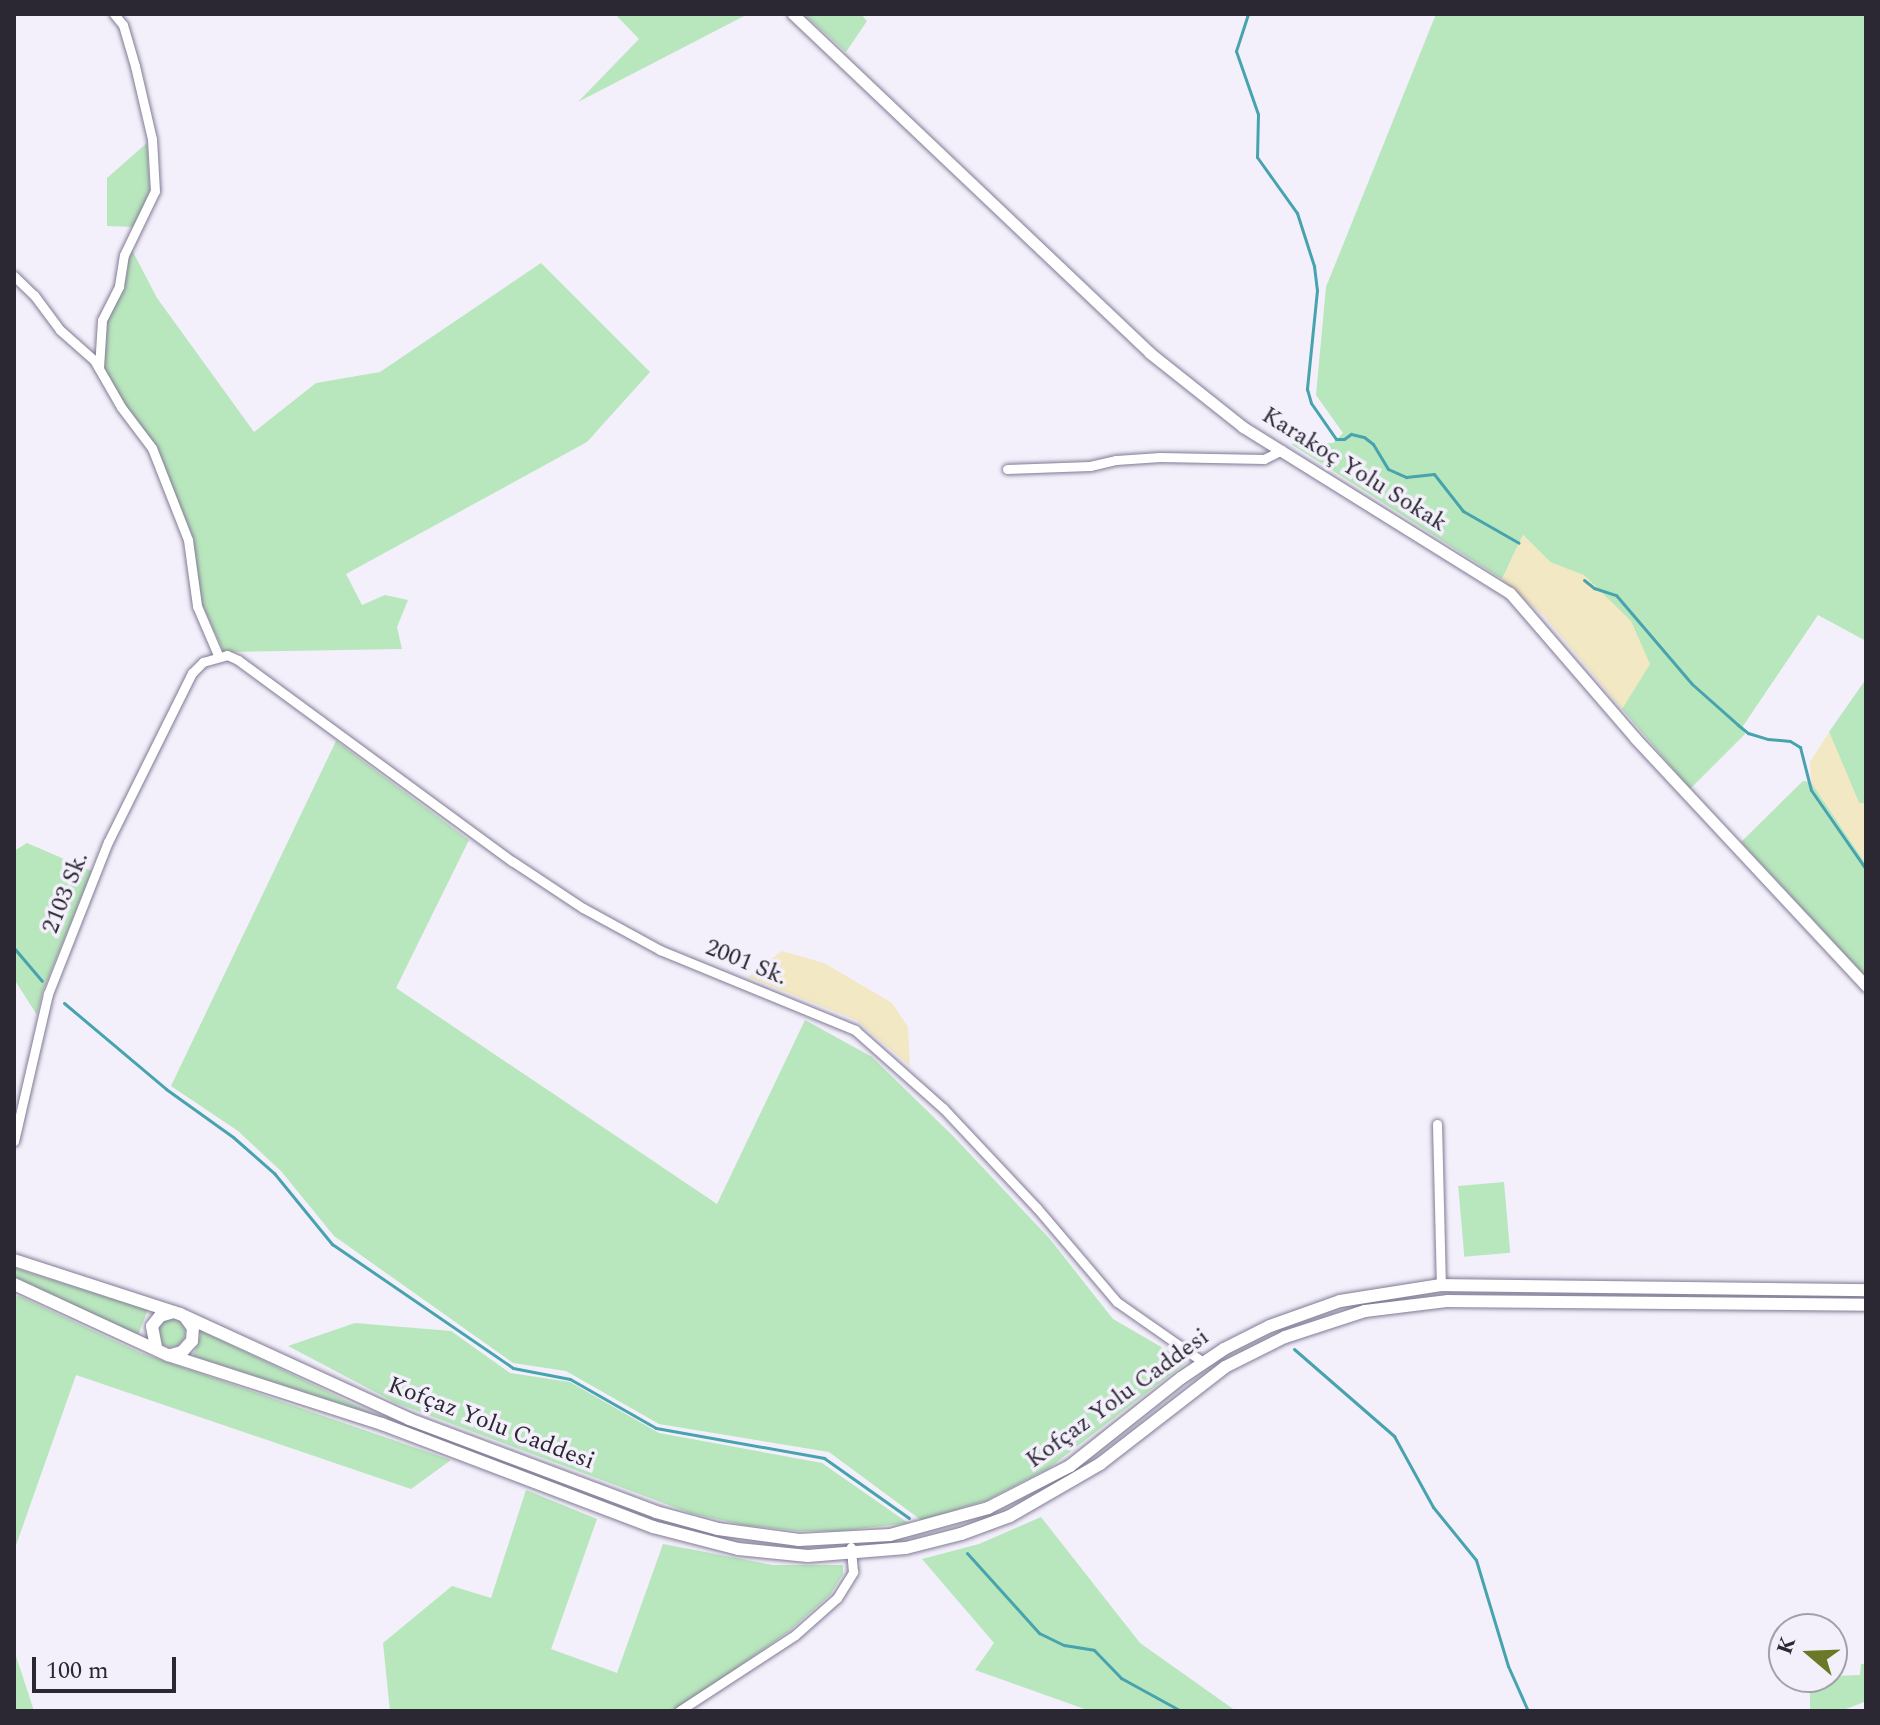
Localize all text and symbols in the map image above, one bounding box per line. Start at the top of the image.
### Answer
street label: Karakoç Yolu Sokak [1256,401,1452,539]
street label: 2103 Sk. [37,848,95,938]
street label: 2001 Sk. [701,934,791,992]
street label: Kofçaz Yolu Caddesi [1021,1323,1215,1475]
street label: Kofçaz Yolu Caddesi [384,1371,598,1477]
north arrow [1768,1613,1848,1693]
text: K [1768,1632,1805,1659]
scale bar [36,1641,180,1691]
text: 100 m [46,1653,109,1689]

